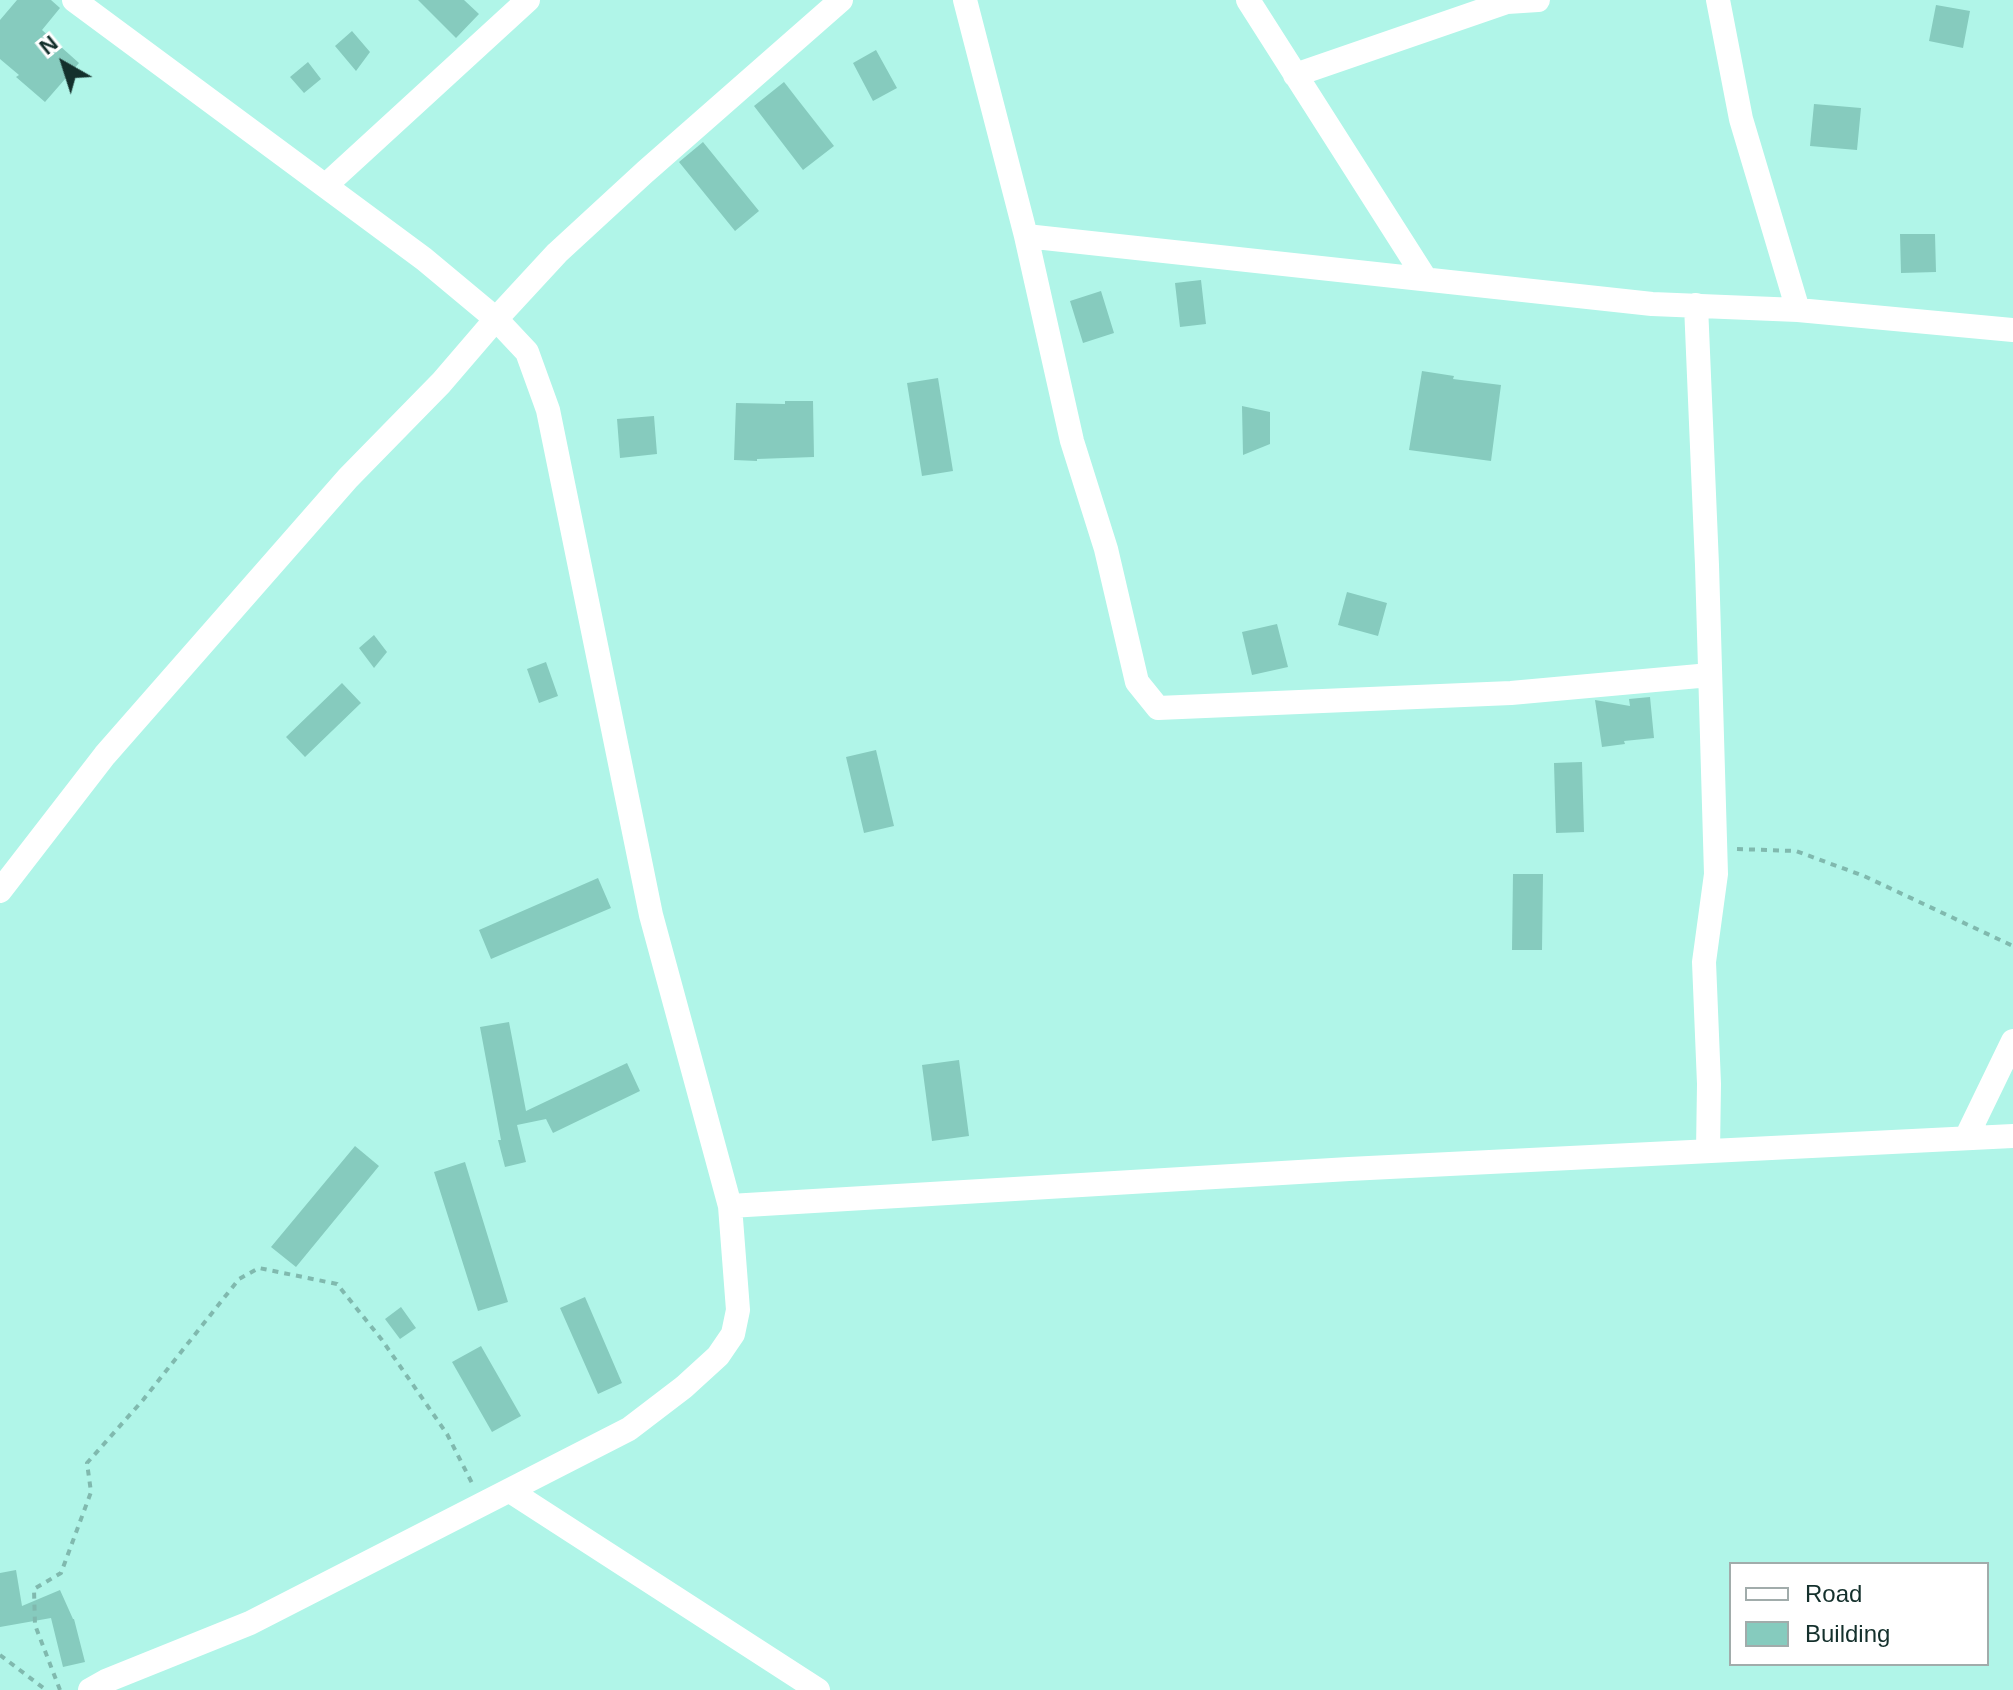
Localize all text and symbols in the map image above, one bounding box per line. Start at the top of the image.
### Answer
north arrow [24,24,104,104]
text: N [35,30,63,60]
legend [1729,1562,1989,1666]
text: Road [1805,1580,1862,1607]
text: Building [1805,1620,1890,1647]

